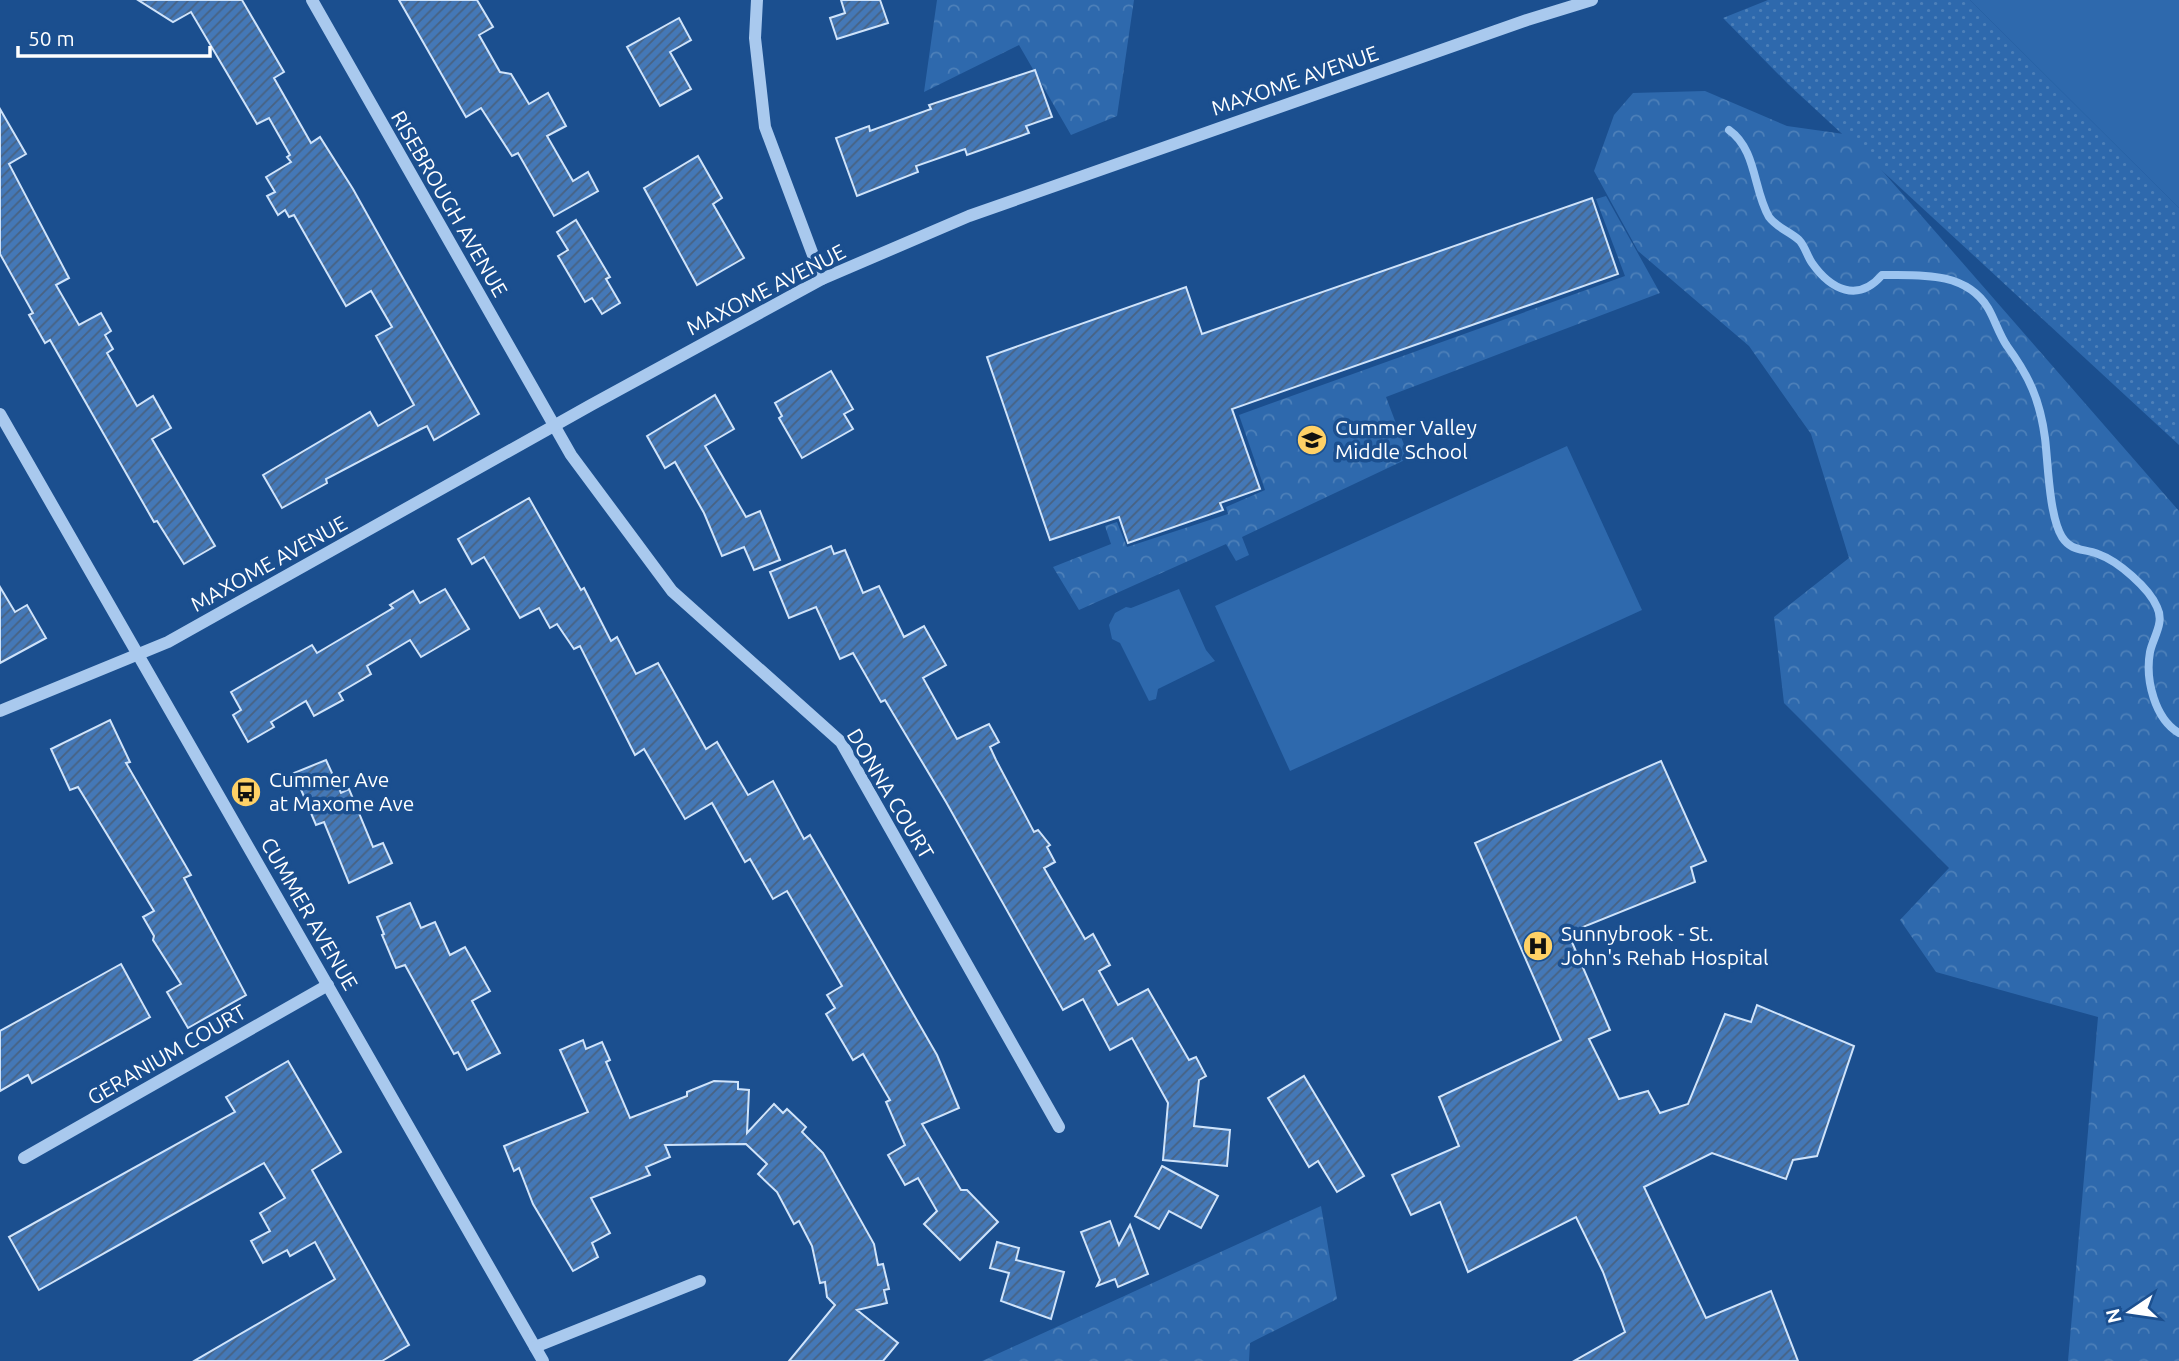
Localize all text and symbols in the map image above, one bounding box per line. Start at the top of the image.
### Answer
scale bar [18,14,210,58]
text: 50 m [28,26,75,50]
street label: MAXOME AVENUE [1208,40,1381,120]
street label: RISEBROUGH AVENUE [387,106,513,301]
street label: MAXOME AVENUE [682,239,849,340]
place label: Cummer Valley Middle School [1335,415,1477,463]
school or university icon: Cummer Valley Middle School [1295,423,1329,457]
street label: MAXOME AVENUE [186,510,351,616]
street label: DONNA COURT [843,724,939,863]
place label: Cummer Ave at Maxome Ave [269,767,414,815]
bus stop icon: Cummer Ave at Maxome Ave [229,775,263,809]
street label: CUMMER AVENUE [256,833,363,994]
place label: Sunnybrook - St. John's Rehab Hospital [1561,921,1769,969]
hospital icon: Sunnybrook - St. John's Rehab Hospital [1521,929,1555,963]
street label: GERANIUM COURT [83,999,250,1109]
north arrow [2095,1277,2165,1347]
text: N [2101,1306,2126,1325]

